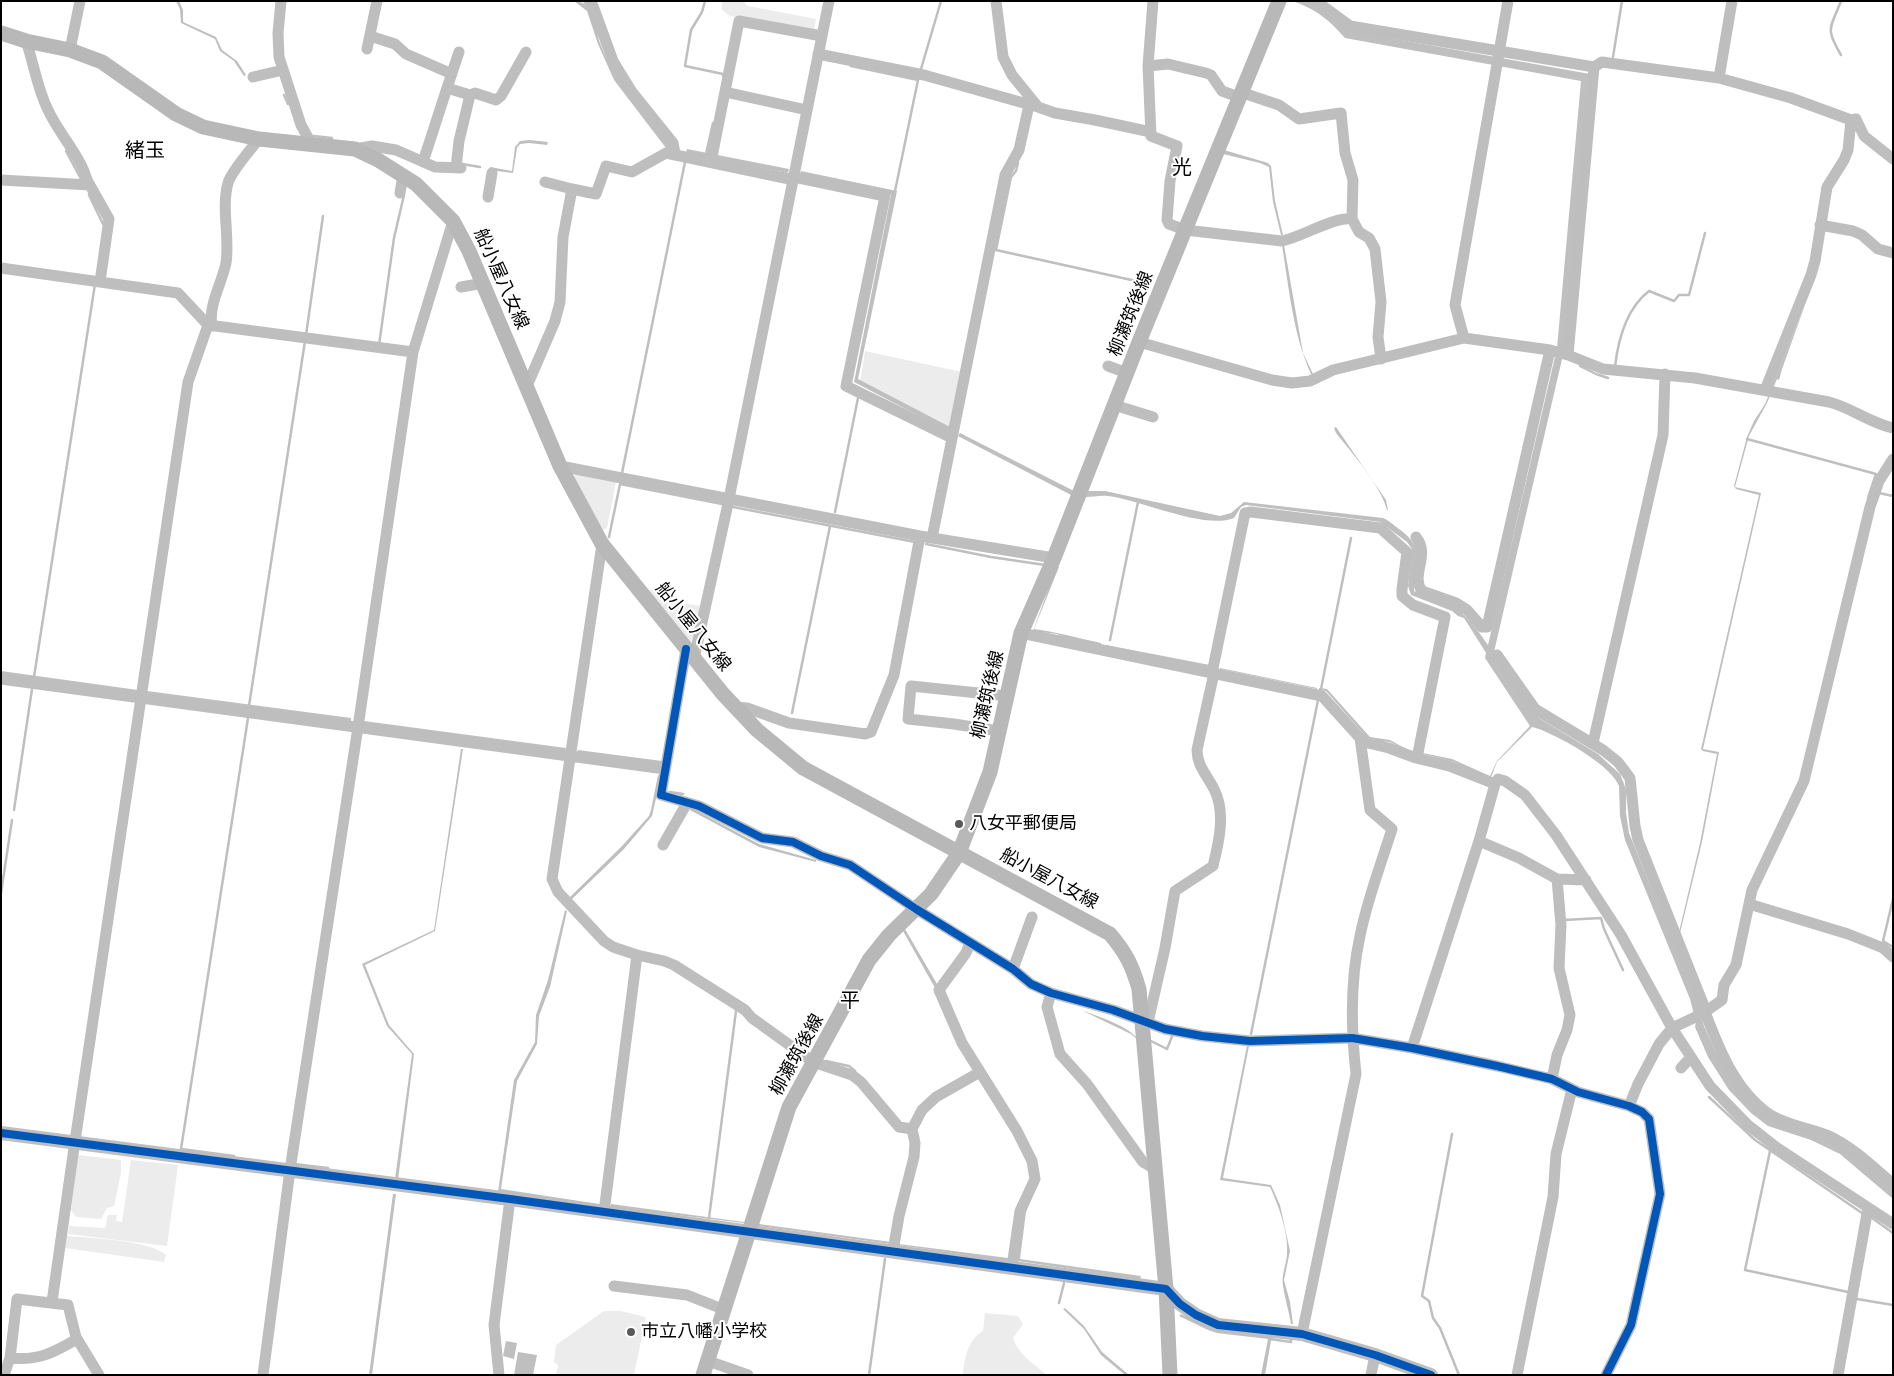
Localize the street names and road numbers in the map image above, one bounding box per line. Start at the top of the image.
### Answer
street label: 船小屋八女線 [469,225,533,333]
street label: 柳瀬筑後線 [1104,268,1158,360]
street label: 船小屋八女線 [651,578,735,676]
street label: 柳瀬筑後線 [967,649,1009,741]
street label: 船小屋八女線 [996,844,1102,914]
street label: 柳瀬筑後線 [766,1010,828,1100]

